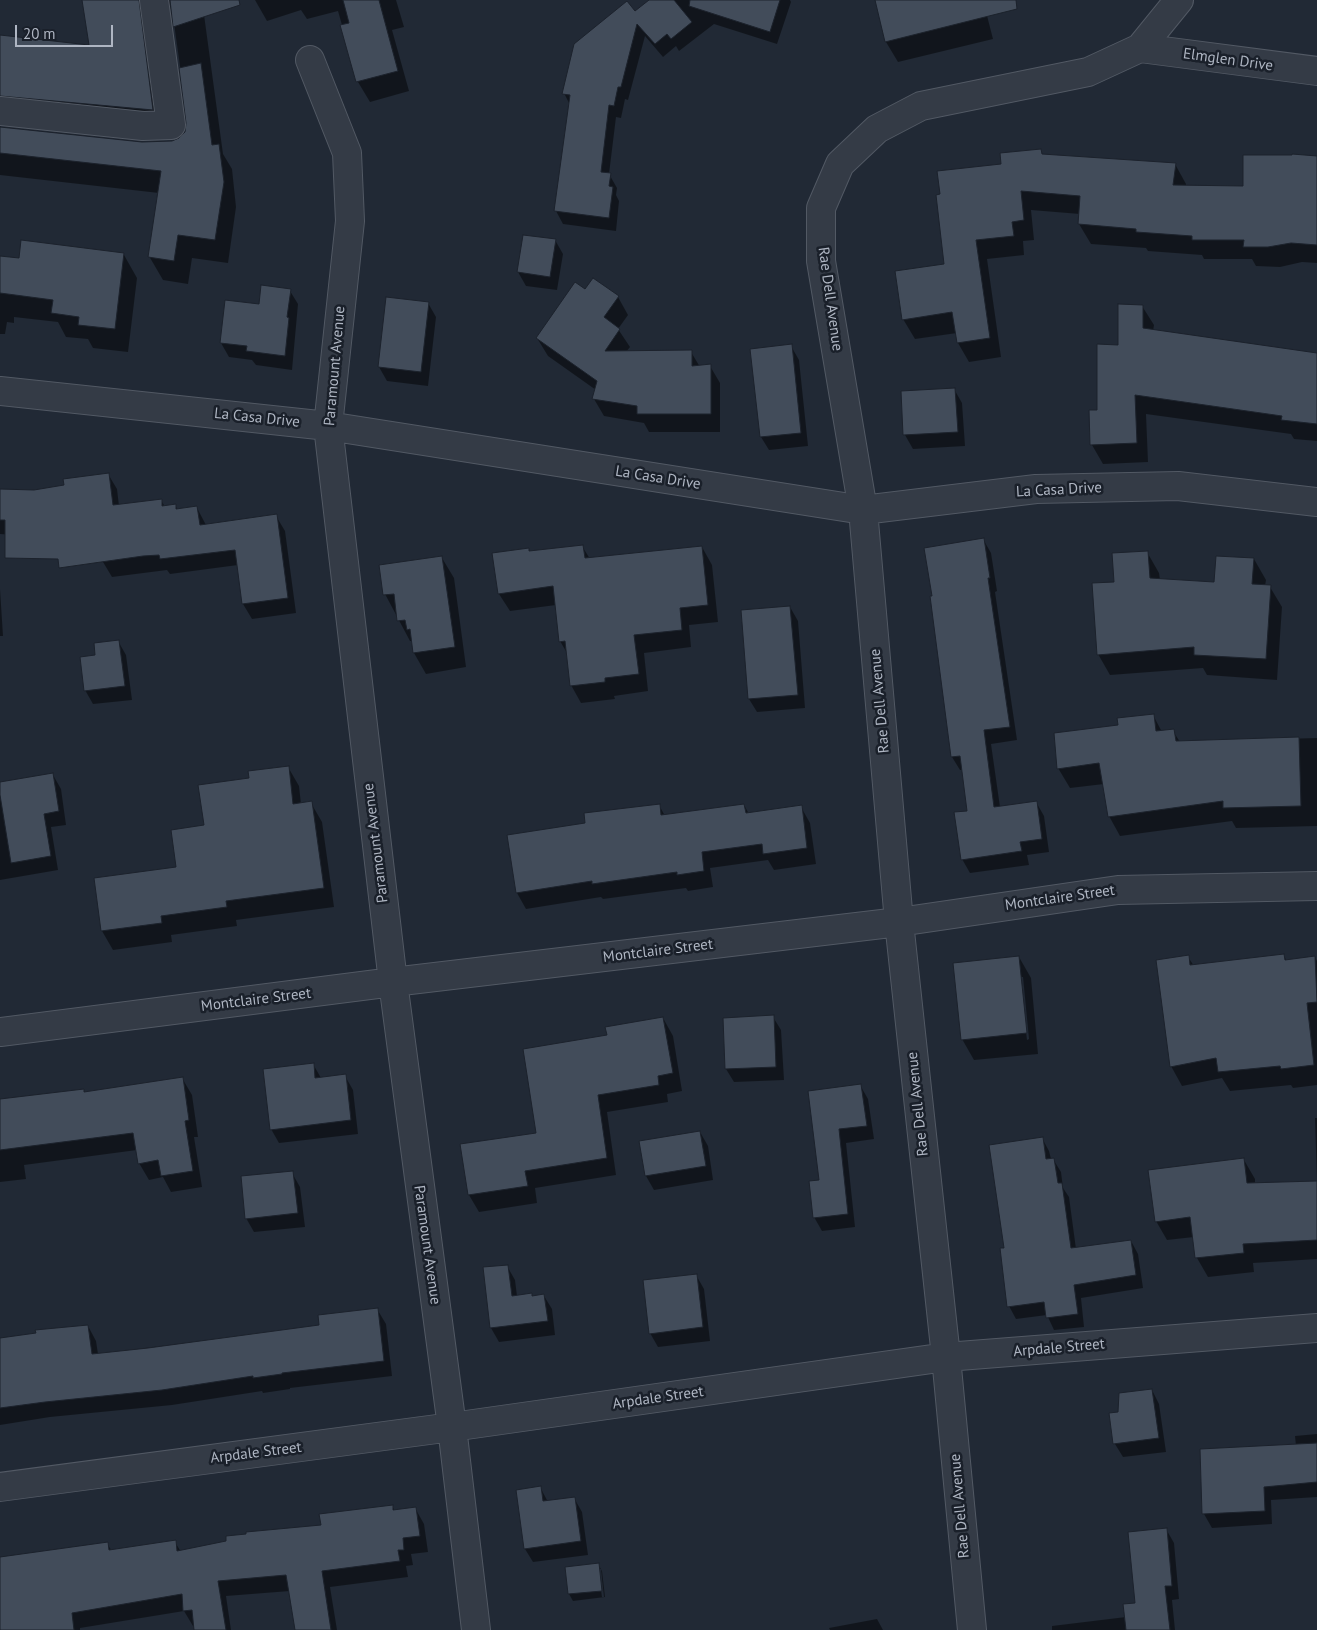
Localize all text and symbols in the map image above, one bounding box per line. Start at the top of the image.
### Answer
scale bar [18,15,115,47]
text: 20 m [23,24,56,43]
street label: Elmglen Drive [1182,45,1274,75]
street label: Rae Dell Avenue [814,246,846,352]
street label: Paramount Avenue [321,305,349,427]
street label: La Casa Drive [213,405,301,431]
street label: La Casa Drive [614,462,702,494]
street label: La Casa Drive [1016,479,1102,501]
street label: Rae Dell Avenue [866,648,894,754]
street label: Paramount Avenue [360,782,392,904]
street label: Montclaire Street [1004,881,1116,915]
street label: Montclaire Street [602,935,714,967]
street label: Montclaire Street [200,984,312,1016]
street label: Rae Dell Avenue [904,1051,932,1157]
street label: Paramount Avenue [410,1184,444,1306]
street label: Arpdale Street [1012,1335,1106,1361]
street label: Arpdale Street [611,1383,705,1413]
street label: Arpdale Street [209,1438,303,1468]
street label: Rae Dell Avenue [946,1453,974,1559]

